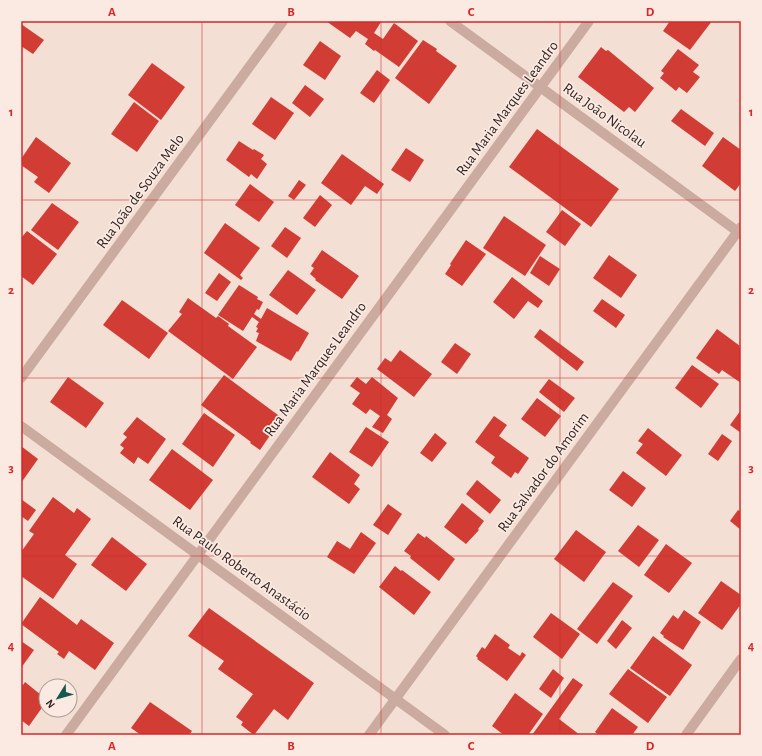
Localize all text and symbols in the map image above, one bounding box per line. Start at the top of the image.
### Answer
text: A [108,6,116,19]
text: B [287,6,295,19]
text: C [468,6,475,19]
text: D [646,6,655,19]
street label: Rua Maria Marques Leandro [454,38,561,178]
street label: Rua João Nicolau [560,80,649,151]
text: 1 [9,106,13,119]
text: 1 [749,106,753,119]
street label: Rua João de Souza Melo [94,131,187,251]
text: 2 [8,284,14,297]
text: 2 [748,284,754,297]
street label: Rua Maria Marques Leandro [262,299,369,439]
street label: Rua Salvador do Amorim [495,410,592,535]
text: 3 [8,462,14,475]
text: 3 [748,462,754,475]
street label: Rua Paulo Roberto Anastácio [170,513,314,624]
text: 4 [8,640,15,653]
text: 4 [748,640,755,653]
north arrow [38,678,78,718]
text: N [44,697,57,710]
text: A [108,740,116,753]
text: B [287,740,295,753]
text: C [468,740,475,753]
text: D [646,740,655,753]

